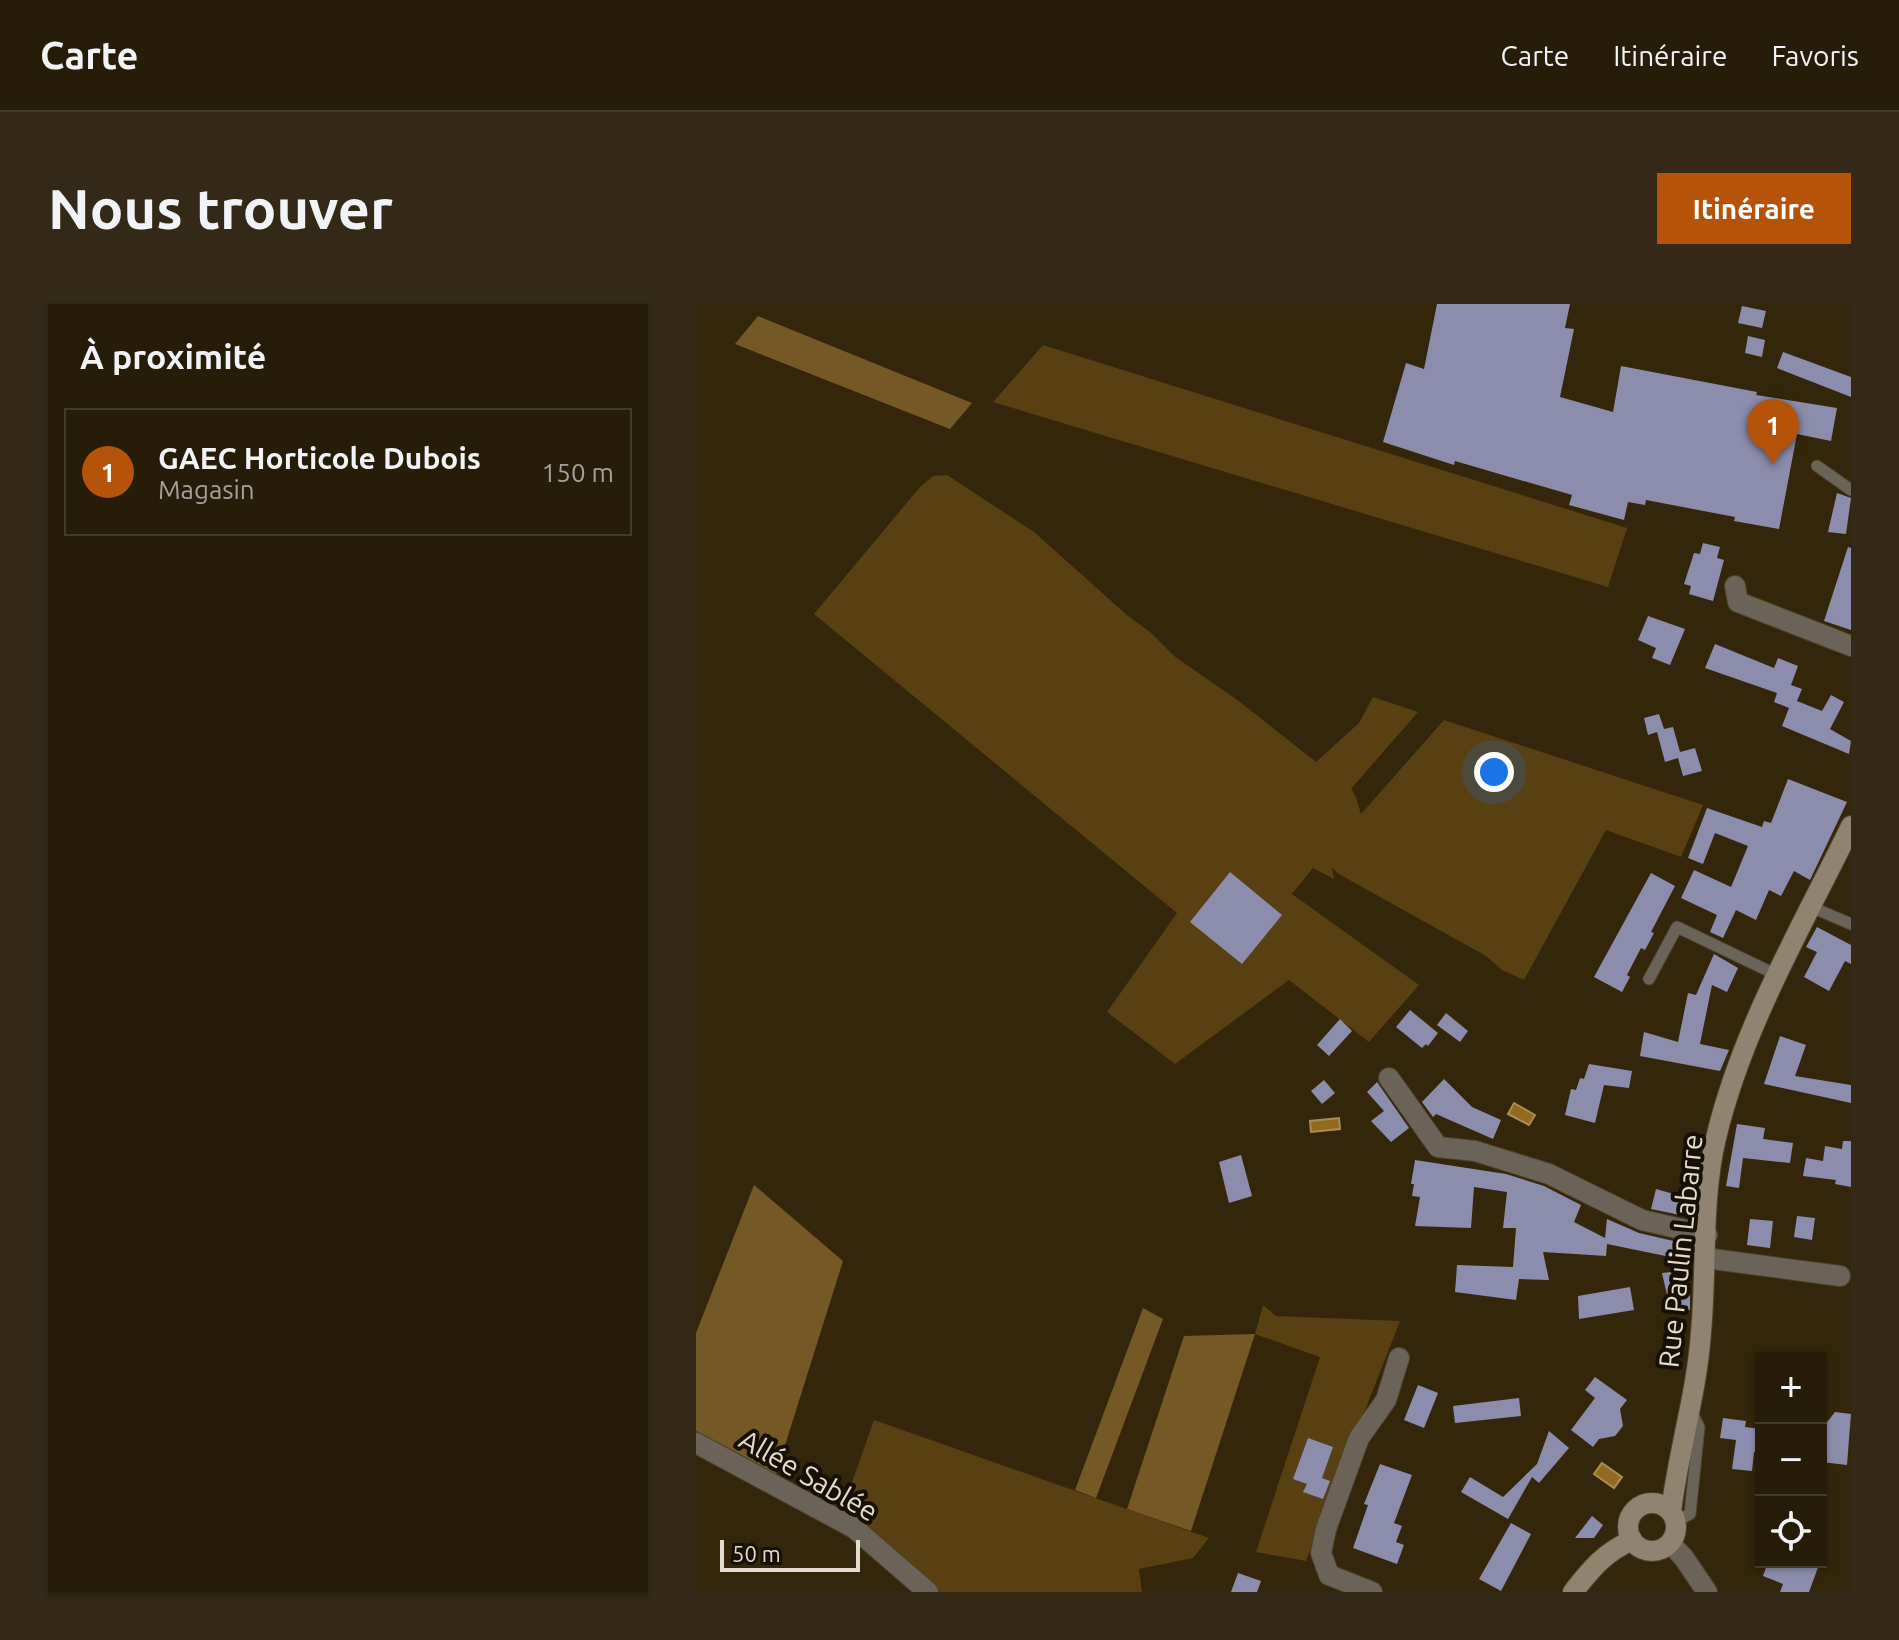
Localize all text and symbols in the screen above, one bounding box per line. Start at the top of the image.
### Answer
text: Carte [40,34,139,76]
text: Carte [1501,40,1569,71]
text: Itinéraire [1613,40,1727,71]
text: Favoris [1771,40,1859,71]
button: Itinéraire [1657,173,1851,244]
text: Nous trouver [48,177,393,240]
text: À proximité [80,337,266,375]
pin: 1 [1747,399,1799,465]
text: GAEC Horticole Dubois [158,441,481,475]
text: 1 [101,458,115,487]
text: 150 m [542,458,614,487]
text: Magasin [158,475,255,504]
your location [1474,752,1514,792]
street label: Rue Paulin Labarre [1652,1133,1708,1369]
map controls [1755,1352,1827,1568]
button: + [1755,1352,1827,1424]
street label: Allée Sablée [735,1423,883,1527]
button: − [1755,1424,1827,1496]
button: locate [1755,1496,1827,1568]
scale bar [720,1536,860,1572]
text: 50 m [732,1541,781,1566]

